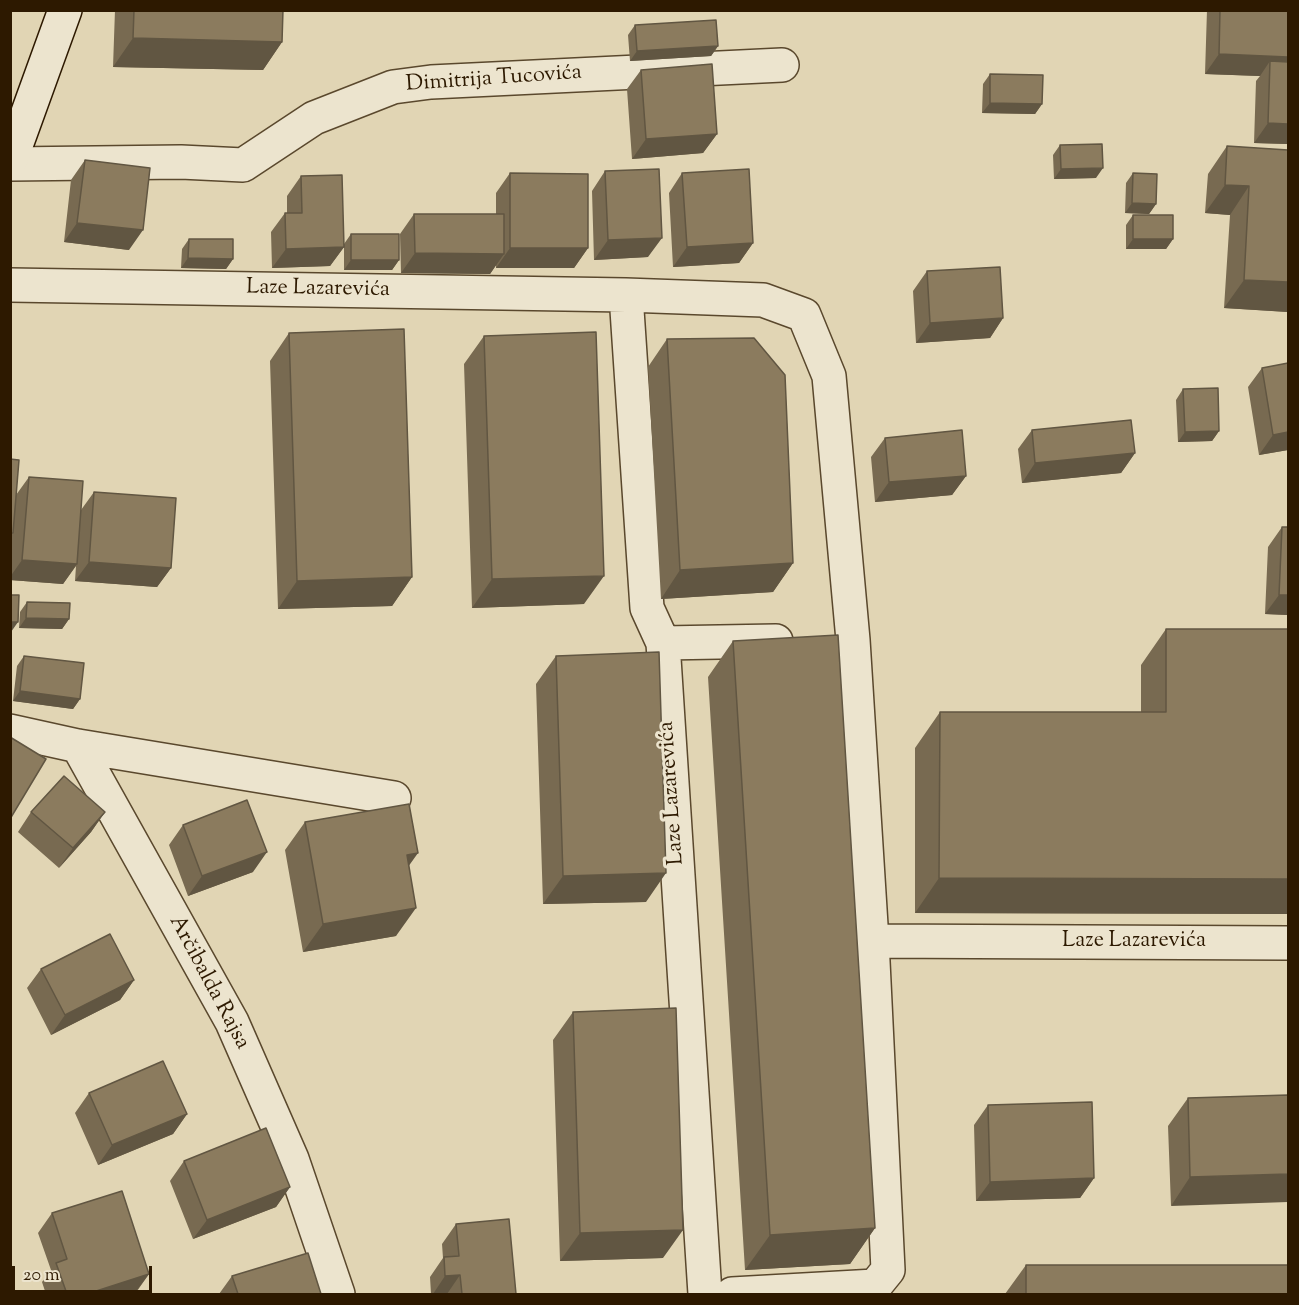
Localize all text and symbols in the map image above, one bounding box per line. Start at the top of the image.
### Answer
street label: Dimitrija Tucovića [405,61,583,99]
street label: Laze Lazarevića [246,276,390,304]
street label: Laze Lazarevića [655,720,691,866]
street label: Arčibalda Rajsa [162,912,254,1054]
street label: Laze Lazarevića [1062,929,1206,955]
scale bar [15,1254,154,1292]
text: 20 m [23,1263,60,1289]

